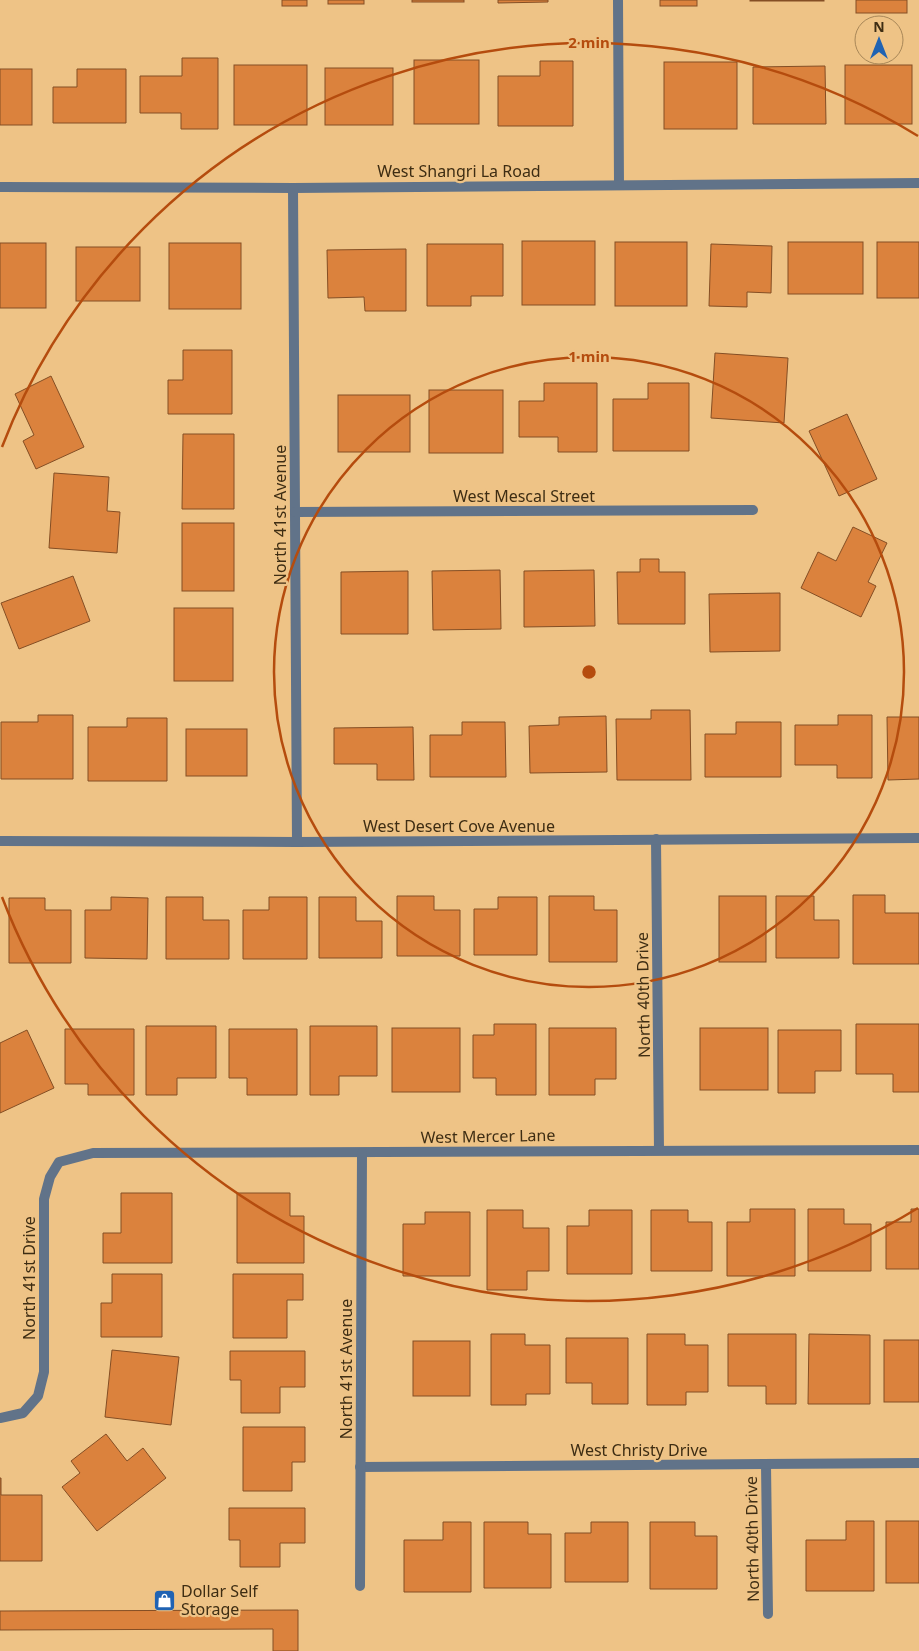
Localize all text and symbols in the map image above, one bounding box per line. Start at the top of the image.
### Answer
north arrow [854,15,904,65]
text: N [873,17,885,36]
text: 2 min [568,32,610,52]
street label: West Shangri La Road [377,160,541,182]
text: 1 min [568,346,610,366]
street label: North 41st Avenue [269,445,291,585]
street label: West Mescal Street [453,485,595,507]
centre of rings [580,663,598,681]
street label: West Desert Cove Avenue [363,815,555,837]
street label: North 40th Drive [631,932,655,1058]
street label: West Mercer Lane [420,1124,556,1148]
street label: North 41st Drive [18,1216,40,1340]
street label: North 41st Avenue [335,1299,357,1439]
street label: West Christy Drive [570,1439,708,1461]
street label: North 40th Drive [740,1476,764,1602]
place label: Dollar Self Storage [181,1580,259,1620]
shop icon: Dollar Self Storage [153,1588,177,1612]

